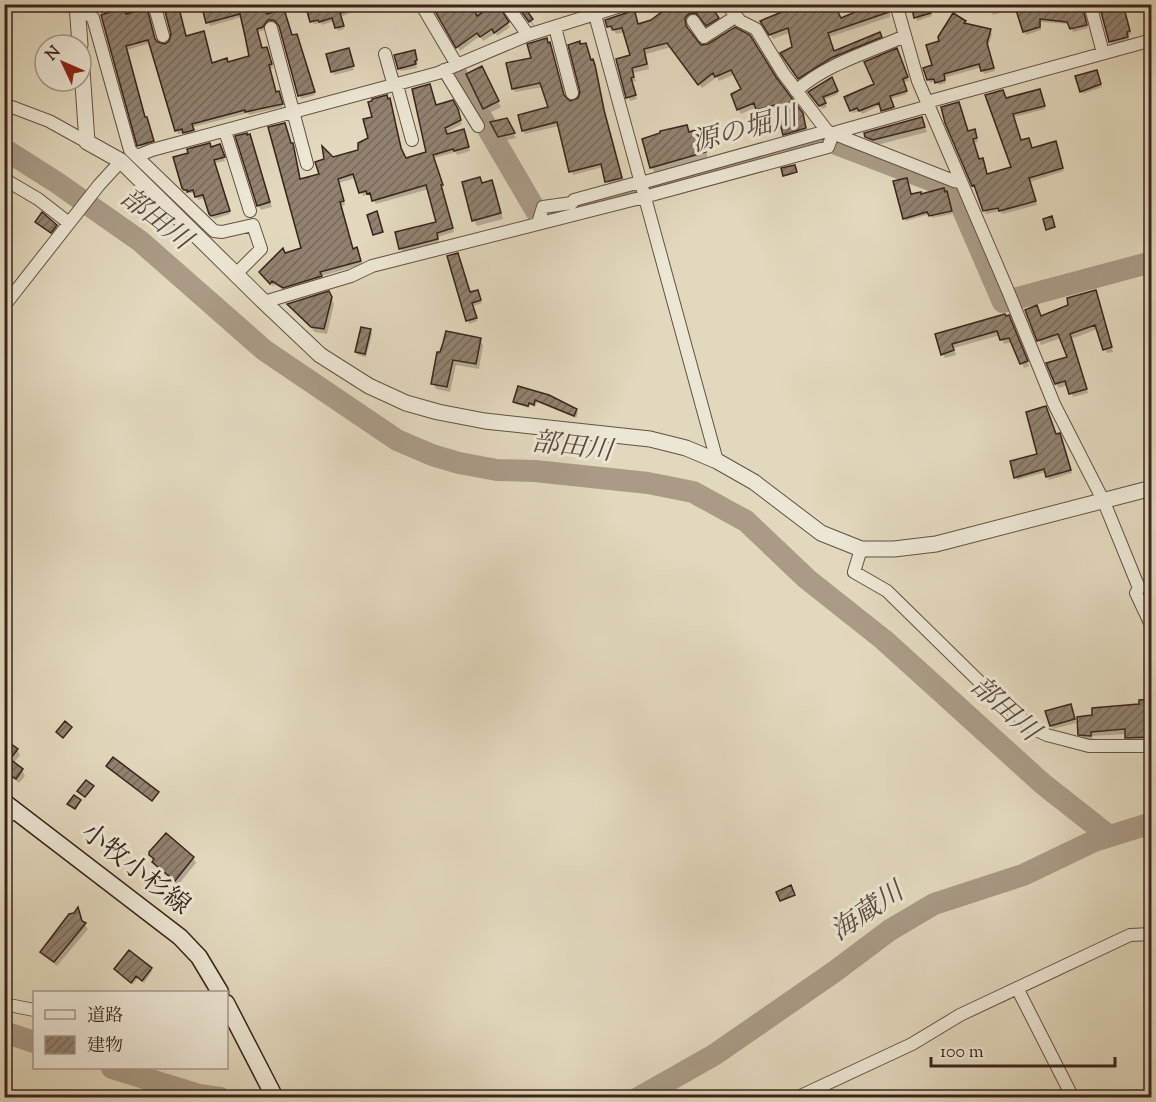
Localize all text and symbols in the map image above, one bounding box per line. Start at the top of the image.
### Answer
north arrow [33,33,93,93]
text: N [41,42,67,67]
water label: 源の堀川 [688,97,805,164]
water label: 部田川 [111,180,201,262]
water label: 部田川 [529,424,618,473]
water label: 部田川 [961,668,1049,754]
street label: 小牧小杉線 [72,815,198,925]
water label: 海蔵川 [824,873,915,952]
legend [33,991,228,1069]
text: 道路 [87,1004,123,1030]
scale bar [931,1030,1116,1068]
text: 建物 [87,1034,123,1060]
text: 100 m [940,1040,984,1066]

